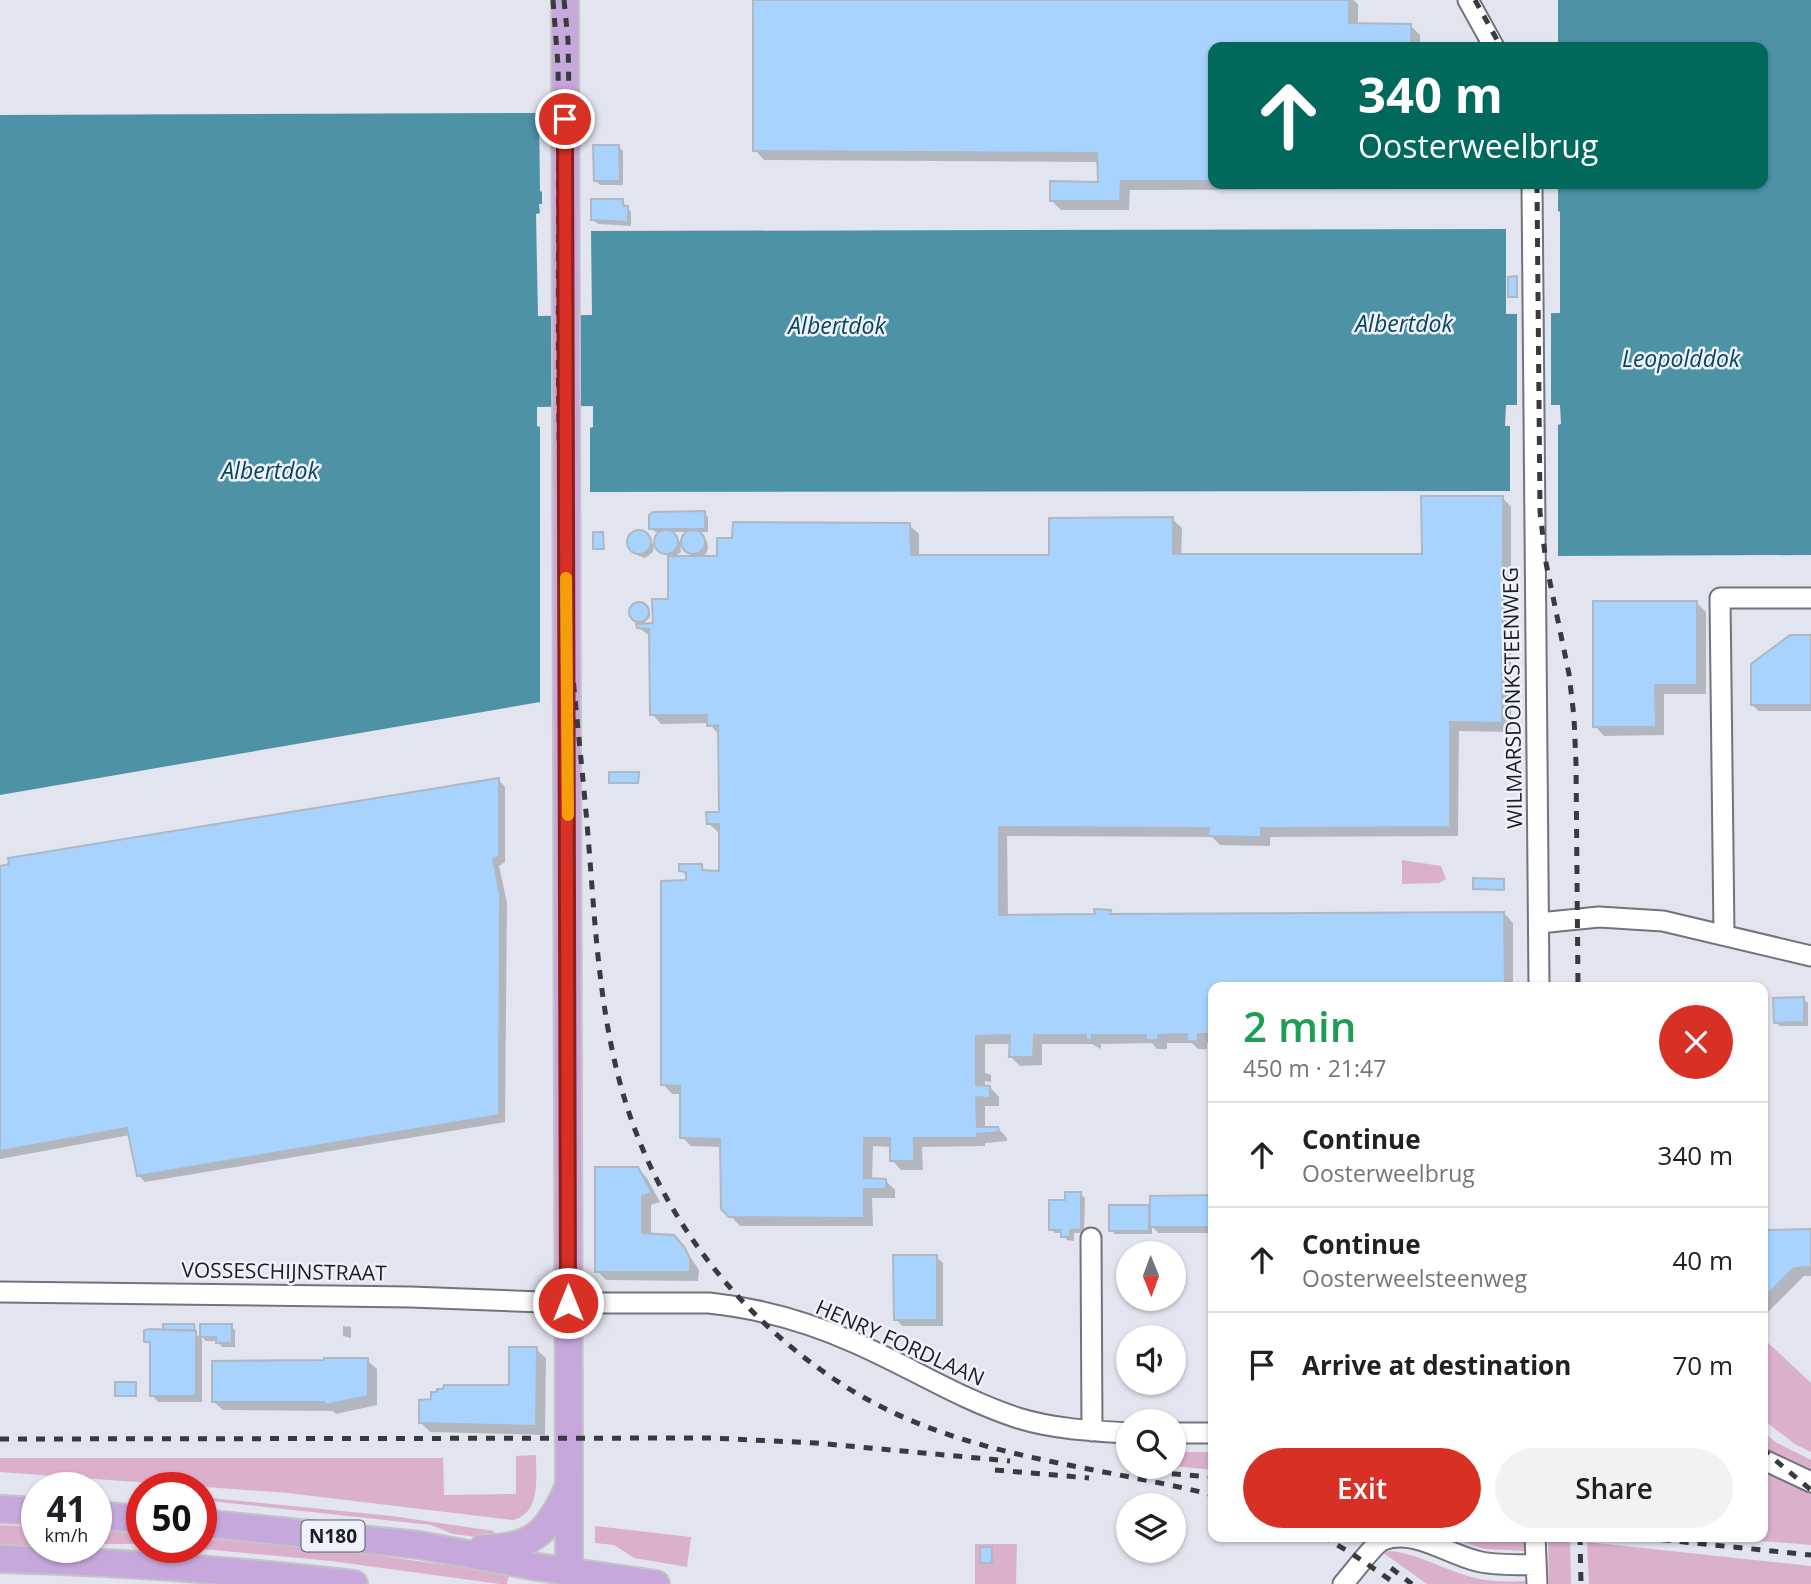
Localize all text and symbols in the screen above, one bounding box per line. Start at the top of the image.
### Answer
text: 340 m [1358,61,1503,127]
icon: ahead [1243,70,1334,161]
pin [535,89,595,149]
icon: arrive [546,100,584,138]
text: Oosterweelbrug [1358,124,1598,167]
water label: Albertdok [1353,307,1454,339]
water label: Albertdok [786,309,887,341]
water label: Leopolddok [1622,342,1741,374]
water label: Albertdok [219,454,320,486]
street label: WILMARSDONKSTEENWEG [1496,567,1528,829]
text: 2 min [1243,997,1356,1054]
button: close [1659,1005,1733,1079]
text: 450 m · 21:47 [1243,1052,1386,1084]
text: Continue [1302,1121,1421,1157]
icon: ahead [1243,1136,1281,1174]
text: 340 m [1658,1137,1733,1173]
text: Oosterweelbrug [1302,1157,1475,1189]
text: Continue [1302,1226,1421,1262]
north arrow [1116,1241,1186,1311]
map controls [1116,1241,1186,1563]
icon: ahead [1243,1241,1281,1279]
text: 40 m [1672,1242,1733,1278]
street label: VOSSESCHIJNSTRAAT [181,1255,387,1287]
text: Oosterweelsteenweg [1302,1262,1527,1294]
position arrow [531,1266,605,1340]
street label: HENRY FORDLAAN [812,1292,989,1392]
button: sound [1116,1325,1186,1395]
icon: arrive [1243,1346,1281,1384]
text: Arrive at destination [1302,1347,1571,1383]
text: 70 m [1672,1347,1733,1383]
button: search [1116,1409,1186,1479]
button: Exit [1243,1448,1481,1528]
button: Share [1495,1448,1733,1528]
speed limit sign: 50 [126,1472,217,1563]
text: 41 [46,1485,87,1532]
button: layers [1116,1493,1186,1563]
road number: N180 [302,1520,364,1552]
text: km/h [45,1523,88,1547]

